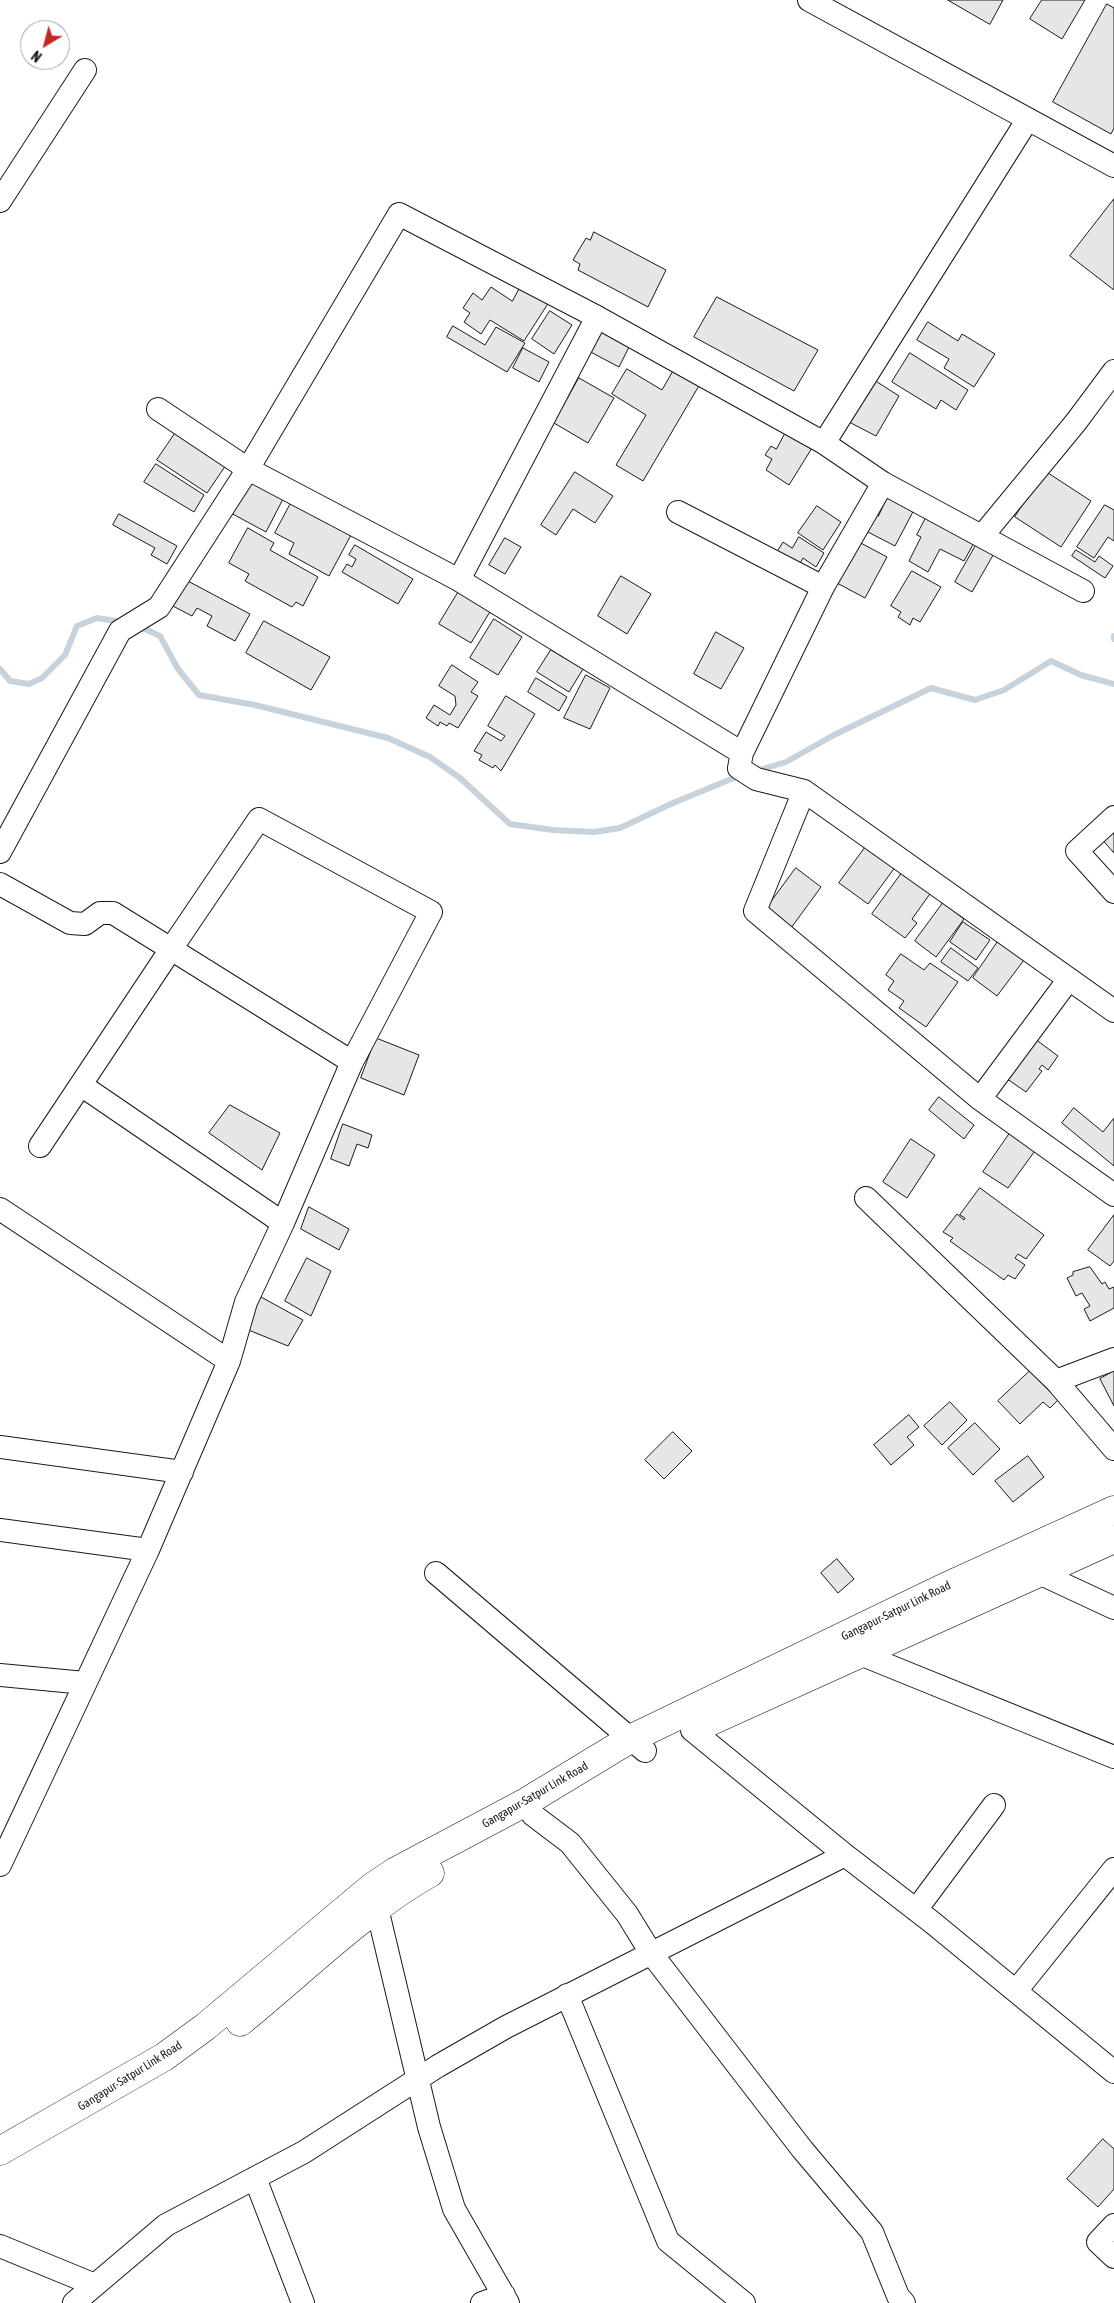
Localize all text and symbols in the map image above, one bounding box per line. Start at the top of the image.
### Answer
north arrow [20,20,70,70]
text: N [28,47,45,65]
street label: Gangapur-Satpur Link Road [839,1578,953,1644]
street label: Gangapur-Satpur Link Road [479,1759,591,1831]
street label: Gangapur-Satpur Link Road [75,2038,185,2114]

